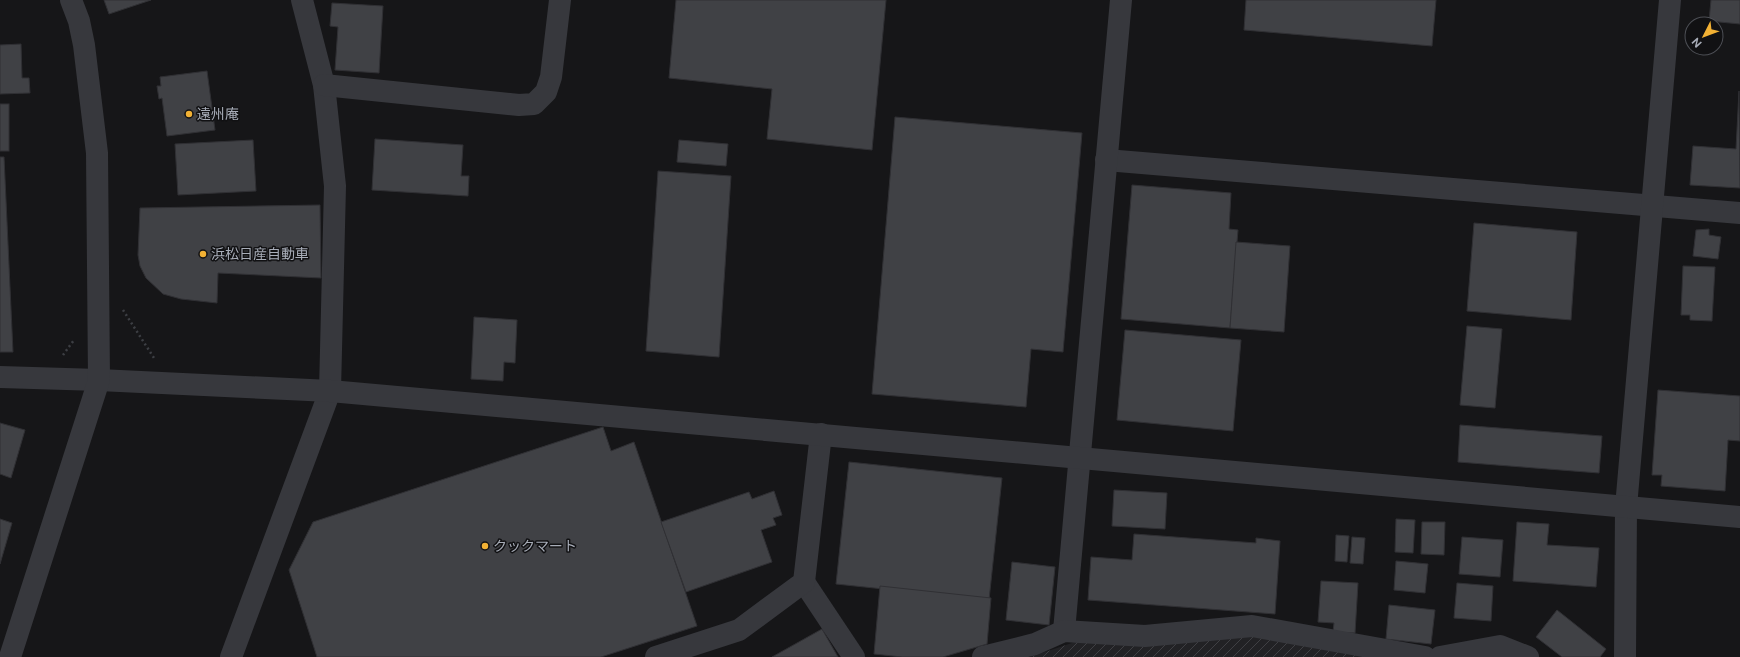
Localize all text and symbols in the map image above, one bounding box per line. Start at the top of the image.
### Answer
north arrow [1684,16,1724,56]
text: N [1689,35,1704,50]
place label: 遠州庵 [197,106,239,122]
marker: 遠州庵 [184,109,194,119]
place label: 浜松日産自動車 [211,246,309,262]
marker: 浜松日産自動車 [198,249,208,259]
place label: クックマート [493,538,577,554]
marker: クックマート [480,541,490,551]

